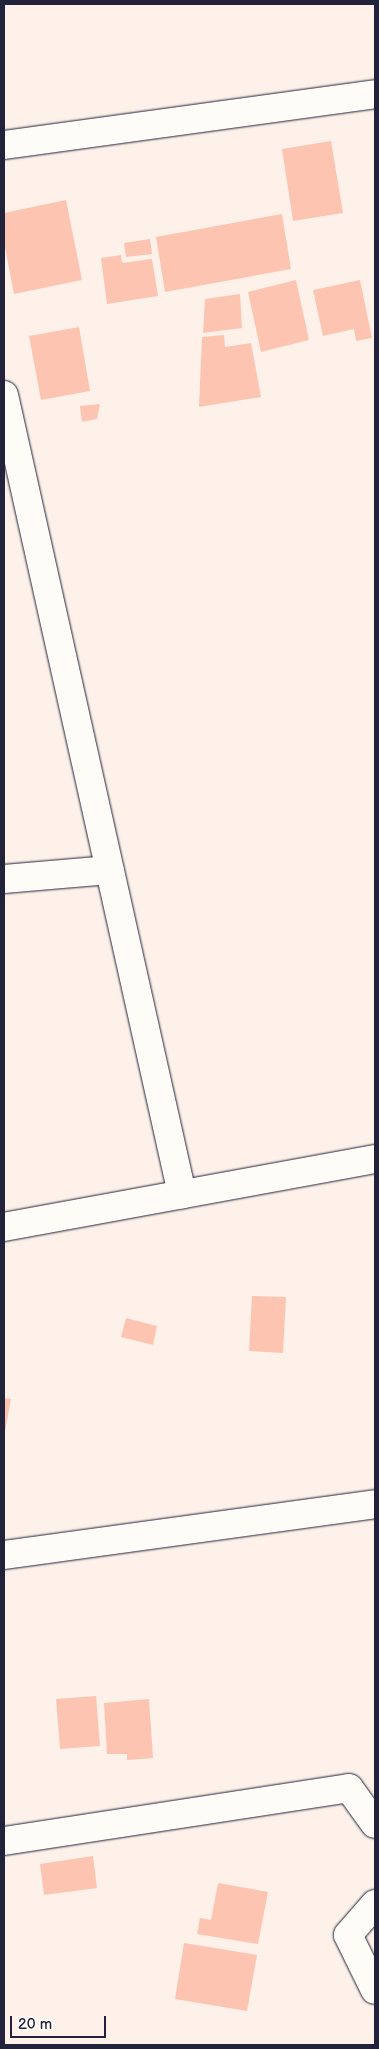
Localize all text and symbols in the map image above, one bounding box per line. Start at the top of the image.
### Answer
scale bar [12,2006,109,2038]
text: 20 m [18,2015,52,2034]

